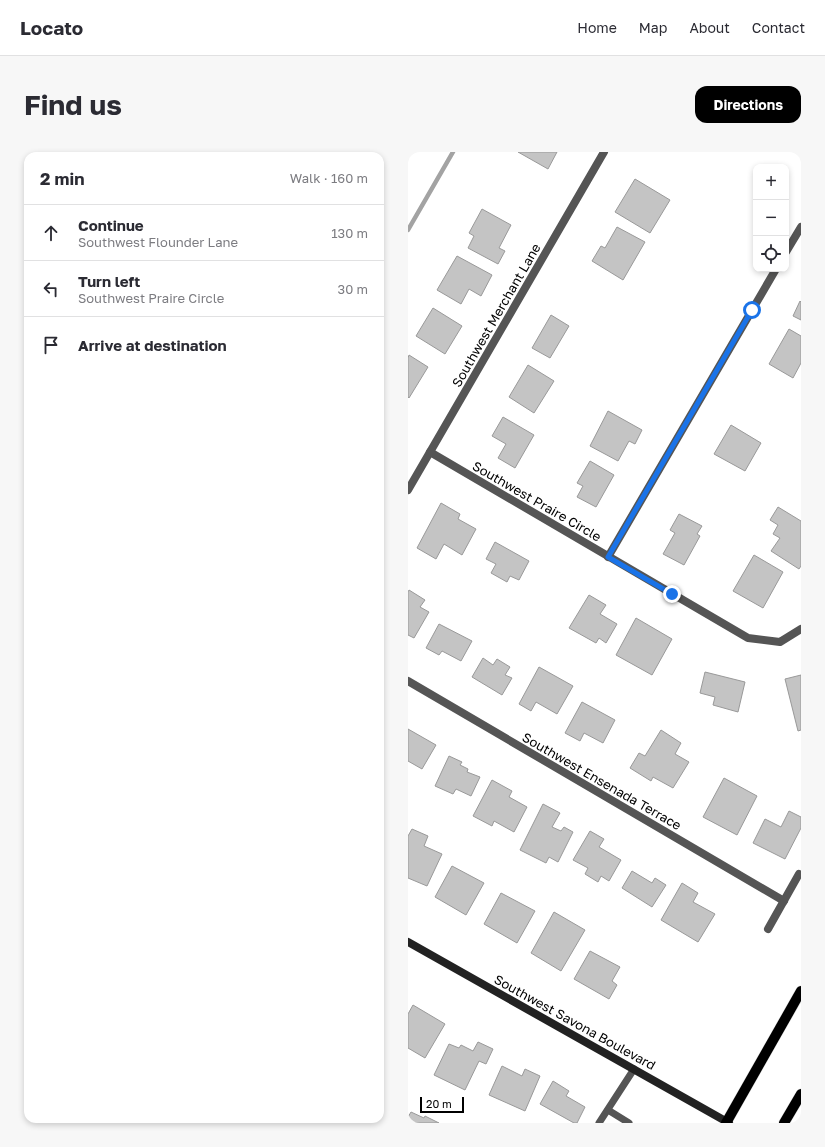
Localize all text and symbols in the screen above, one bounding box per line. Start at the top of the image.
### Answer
text: Locato [20,16,83,39]
text: Home [577,19,617,36]
text: Map [639,19,667,36]
text: About [689,19,730,36]
text: Contact [752,19,805,36]
button: Directions [695,86,801,123]
text: Find us [24,88,122,121]
map controls [753,164,789,272]
button: + [753,164,789,200]
text: 2 min [40,168,84,189]
text: Walk · 160 m [290,170,368,186]
button: − [753,200,789,236]
text: Continue [78,216,144,234]
icon: ahead [40,222,62,244]
text: 130 m [331,225,368,241]
text: Southwest Flounder Lane [78,234,238,250]
button: locate [753,236,789,272]
street label: Southwest Merchant Lane [448,240,544,390]
text: Turn left [78,272,140,290]
icon: left [40,278,62,300]
text: 30 m [338,281,368,297]
text: Southwest Praire Circle [78,290,224,306]
route start [743,301,761,319]
icon: arrive [40,334,62,356]
text: Arrive at destination [78,336,227,354]
street label: Southwest Praire Circle [470,458,604,544]
route end [663,585,681,603]
street label: Southwest Ensenada Terrace [520,729,684,833]
street label: Southwest Savona Boulevard [492,971,658,1073]
scale bar [420,1095,464,1114]
text: 20 m [426,1097,452,1110]

